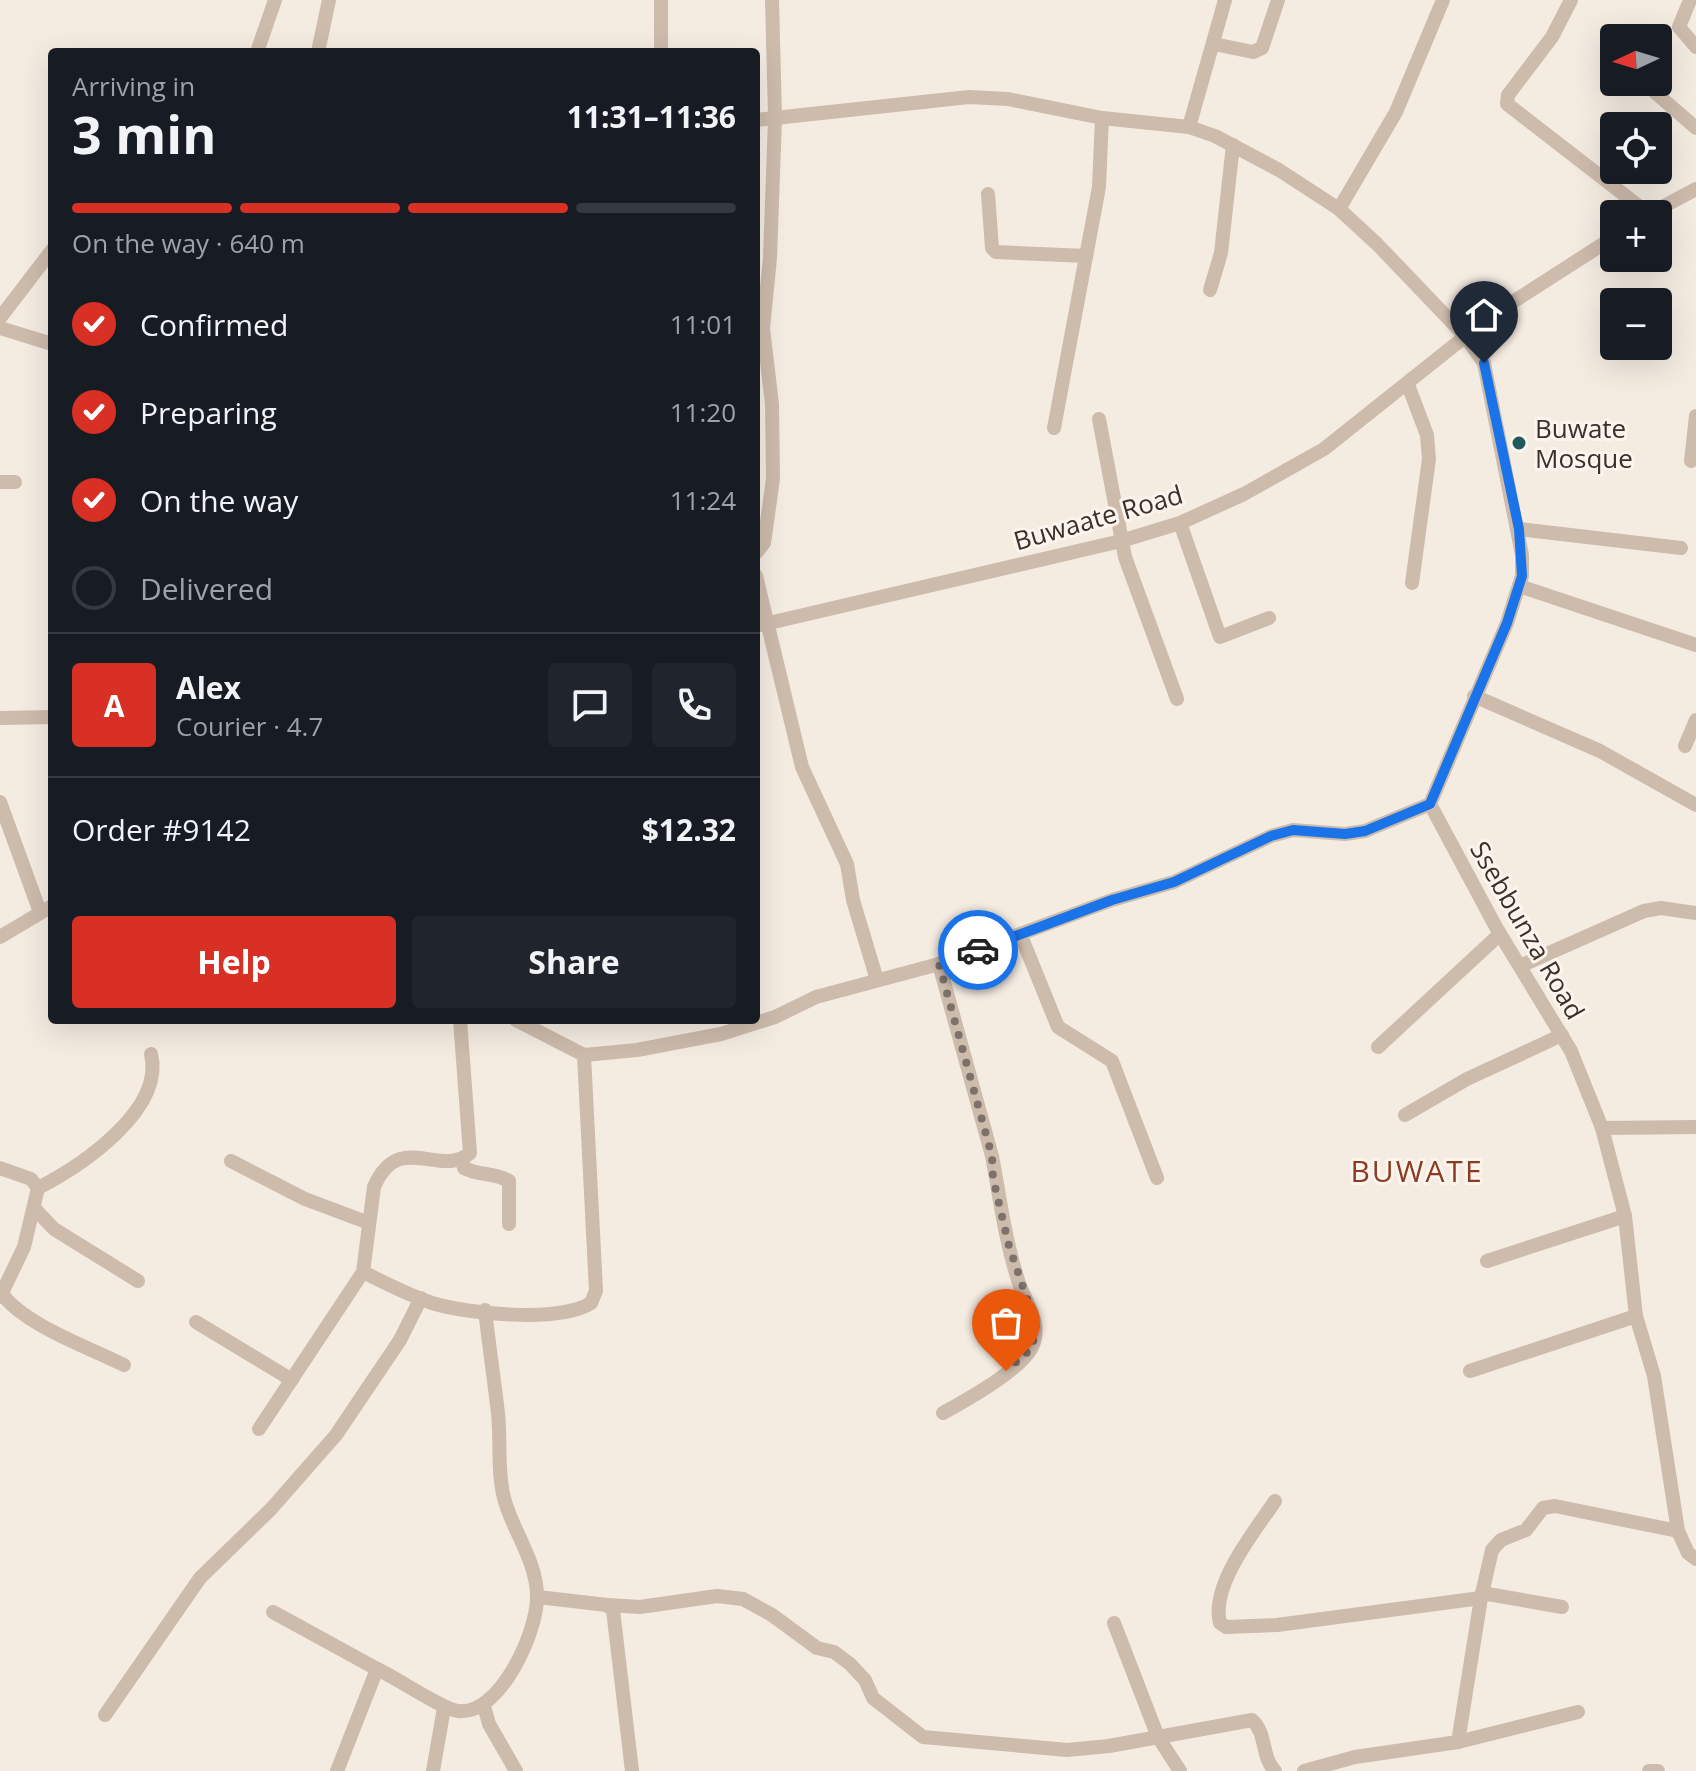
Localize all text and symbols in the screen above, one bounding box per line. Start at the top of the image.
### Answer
north arrow [1600,24,1672,96]
map controls [1600,24,1672,360]
text: Arriving in [72,68,195,104]
text: 11:31–11:36 [567,96,736,137]
text: 3 min [72,98,216,169]
button: locate [1600,112,1672,184]
button: + [1600,200,1672,272]
text: On the way · 640 m [72,225,305,261]
pin [1450,281,1518,363]
button: − [1600,288,1672,360]
icon: home [1462,293,1506,337]
icon: check [72,302,116,346]
text: Confirmed [140,304,288,345]
text: 11:01 [670,306,736,342]
icon: check [72,390,116,434]
text: Preparing [140,392,277,433]
text: 11:20 [670,394,736,430]
place label: Buwate Mosque [1535,410,1633,476]
marker: Buwate Mosque [1510,434,1528,452]
street label: Buwaate Road [1009,476,1187,558]
icon: check [72,478,116,522]
text: On the way [140,480,298,521]
text: 11:24 [670,482,736,518]
text: Delivered [140,568,273,609]
button: chat [548,663,632,747]
button: phone [652,663,736,747]
text: Alex [176,667,241,708]
text: A [104,685,124,726]
text: Courier · 4.7 [176,708,323,744]
text: Order #9142 [72,809,251,850]
text: $12.32 [642,809,736,850]
street label: Ssebbunza Road [1462,834,1594,1026]
courier [938,910,1018,990]
button: Help [72,916,396,1008]
button: Share [412,916,736,1008]
icon: car [956,928,1000,972]
district label: BUWATE [1350,1150,1484,1191]
pin [972,1289,1040,1371]
icon: bag [984,1301,1028,1345]

